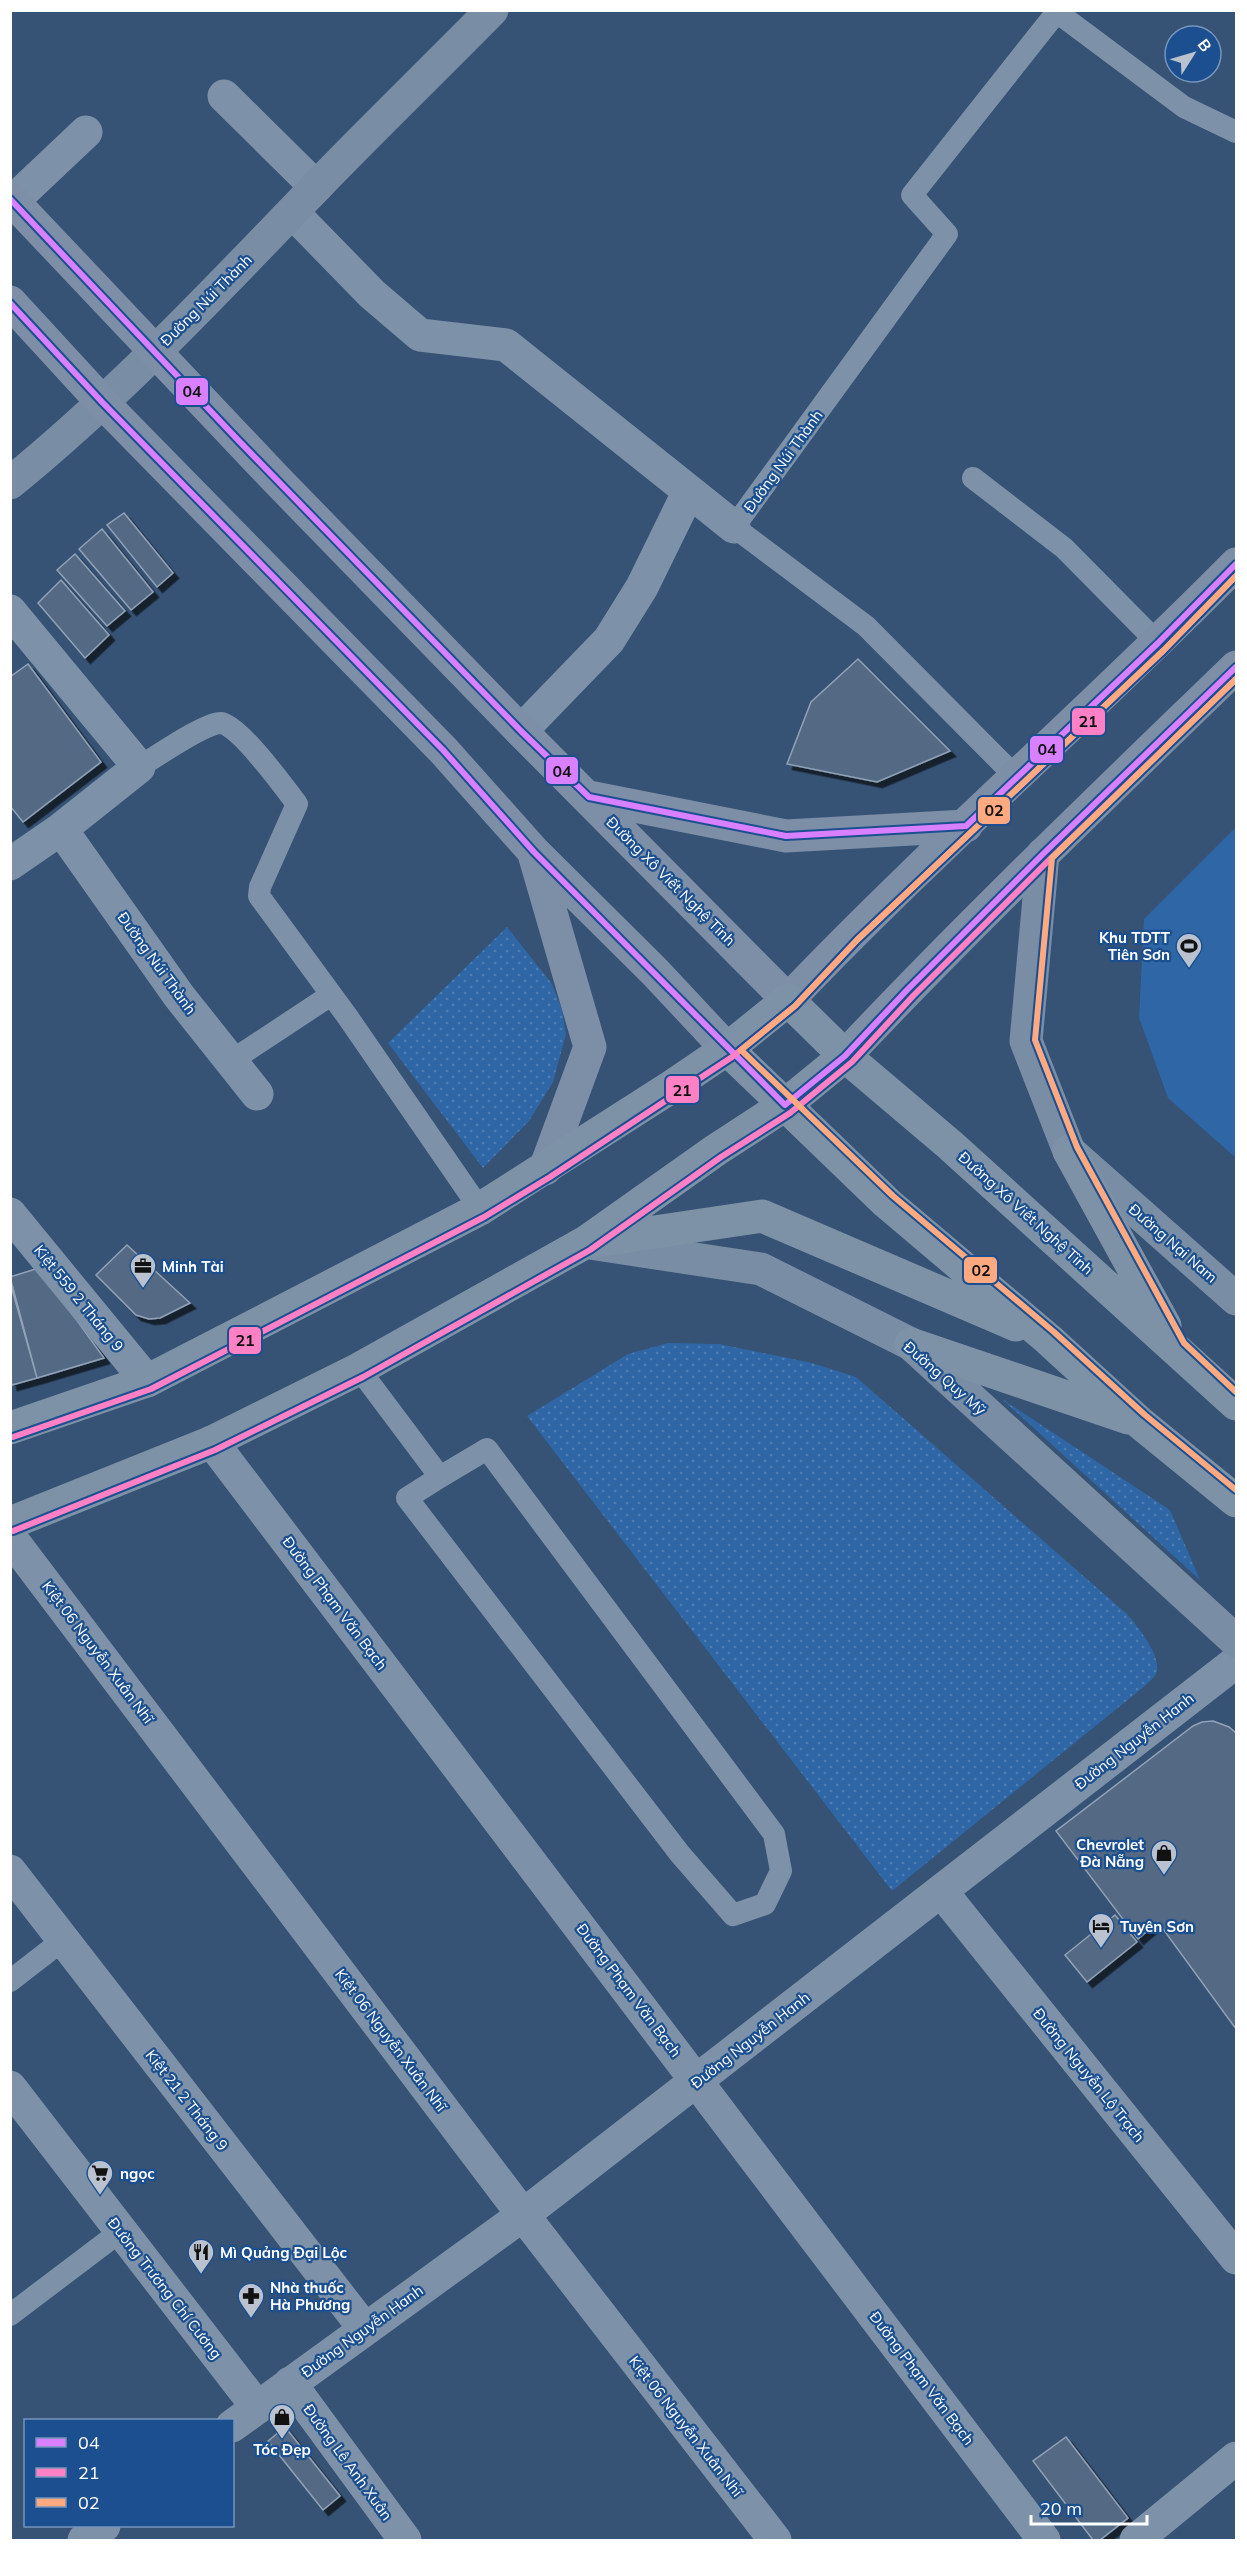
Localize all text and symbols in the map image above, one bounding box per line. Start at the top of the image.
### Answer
north arrow [1163,24,1223,84]
text: B [1194,35,1216,55]
street label: Đường Núi Thành [156,250,256,350]
line badge: 04 [175,377,209,406]
text: 04 [182,381,202,401]
street label: Đường Núi Thành [739,406,827,516]
line badge: 21 [1071,707,1106,736]
text: 21 [1078,711,1098,731]
line badge: 04 [1029,735,1064,764]
text: 04 [1037,739,1057,759]
line badge: 04 [545,756,579,785]
text: 04 [552,761,572,781]
line badge: 02 [977,796,1011,825]
text: 02 [984,800,1004,820]
street label: Đường Xô Viết Nghệ Tĩnh [602,812,740,950]
street label: Đường Núi Thành [113,908,201,1018]
place label: Khu TDTT Tiên Sơn [1099,928,1171,964]
sports icon: Khu TDTT Tiên Sơn [1174,931,1204,969]
line badge: 21 [665,1075,700,1104]
text: 21 [672,1080,692,1100]
street label: Đường Xô Viết Nghệ Tĩnh [955,1147,1097,1279]
street label: Đường Nại Nam [1125,1199,1221,1287]
street label: Kiệt 559 2 Tháng 9 [30,1241,128,1355]
office icon: Minh Tài [128,1251,158,1289]
line badge: 02 [963,1256,998,1284]
place label: Minh Tài [162,1257,224,1276]
text: 02 [971,1260,991,1280]
line badge: 21 [228,1326,262,1355]
text: 21 [235,1330,255,1350]
street label: Đường Quy Mỹ [900,1337,990,1419]
street label: Đường Phạm Văn Bạch [279,1532,391,1674]
street label: Kiệt 06 Nguyễn Xuân Nhĩ [38,1577,159,1728]
street label: Đường Nguyễn Hanh [1071,1689,1197,1793]
place label: Chevrolet Đà Nẵng [1076,1835,1144,1871]
shop icon: Chevrolet Đà Nẵng [1149,1838,1179,1876]
hotel icon: Tuyên Sơn [1086,1911,1116,1949]
place label: Tuyên Sơn [1120,1917,1194,1936]
street label: Đường Phạm Văn Bạch [573,1919,685,2061]
street label: Kiệt 06 Nguyễn Xuân Nhĩ [331,1965,452,2116]
street label: Đường Nguyễn Hanh [687,1988,813,2092]
street label: Đường Nguyễn Lộ Trạch [1029,2004,1149,2146]
street label: Kiệt 21 2 Tháng 9 [142,2046,232,2154]
supermarket icon: ngọc [85,2158,115,2196]
place label: ngọc [120,2164,155,2183]
street label: Đường Trương Chí Cương [104,2214,226,2362]
restaurant icon: Mì Quảng Đại Lộc [186,2237,216,2275]
place label: Mì Quảng Đại Lộc [220,2243,348,2262]
place label: Nhà thuốc Hà Phương [270,2278,350,2314]
street label: Đường Nguyễn Hanh [297,2280,427,2382]
pharmacy icon: Nhà thuốc Hà Phương [236,2281,266,2319]
street label: Đường Phạm Văn Bạch [866,2307,978,2449]
street label: Kiệt 06 Nguyễn Xuân Nhĩ [625,2352,748,2501]
street label: Đường Lê Anh Xuân [299,2400,397,2524]
shop icon: Tóc Đẹp [267,2402,297,2440]
legend [24,2419,234,2527]
text: 04 [78,2431,100,2454]
place label: Tóc Đẹp [253,2440,311,2459]
text: 21 [78,2461,100,2484]
scale bar [1031,2488,1146,2526]
text: 02 [78,2491,100,2514]
text: 20 m [1040,2497,1082,2520]

